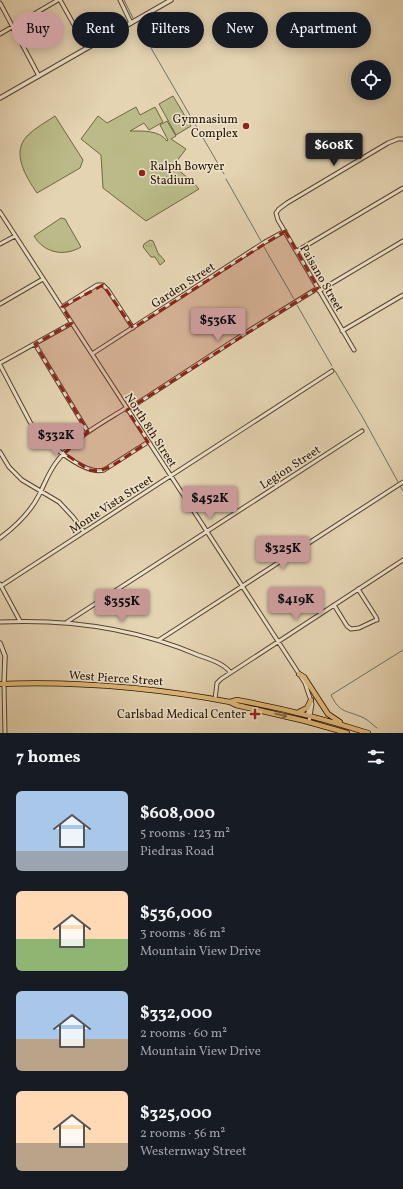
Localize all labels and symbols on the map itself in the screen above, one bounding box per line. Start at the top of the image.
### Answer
place label: Gymnasium Complex [173,112,238,142]
marker: Gymnasium Complex [241,121,251,131]
pin: $608K [306,133,362,167]
place label: Ralph Bowyer Stadium [150,159,224,189]
marker: Ralph Bowyer Stadium [137,168,147,178]
street label: Paisano Street [295,242,347,315]
street label: Garden Street [148,259,219,312]
pin: $536K [190,308,246,342]
street label: North 8th Street [120,390,180,471]
pin: $332K [28,423,84,457]
street label: Legion Street [257,442,324,493]
street label: Monte Vista Street [67,472,156,538]
pin: $452K [182,486,238,520]
pin: $325K [255,536,311,570]
pin: $419K [268,587,324,621]
pin: $355K [94,589,150,623]
street label: West Pierce Street [68,668,164,690]
place label: Carlsbad Medical Center [117,707,246,723]
marker: Carlsbad Medical Center [249,708,261,720]
one-way arrow [274,712,287,720]

